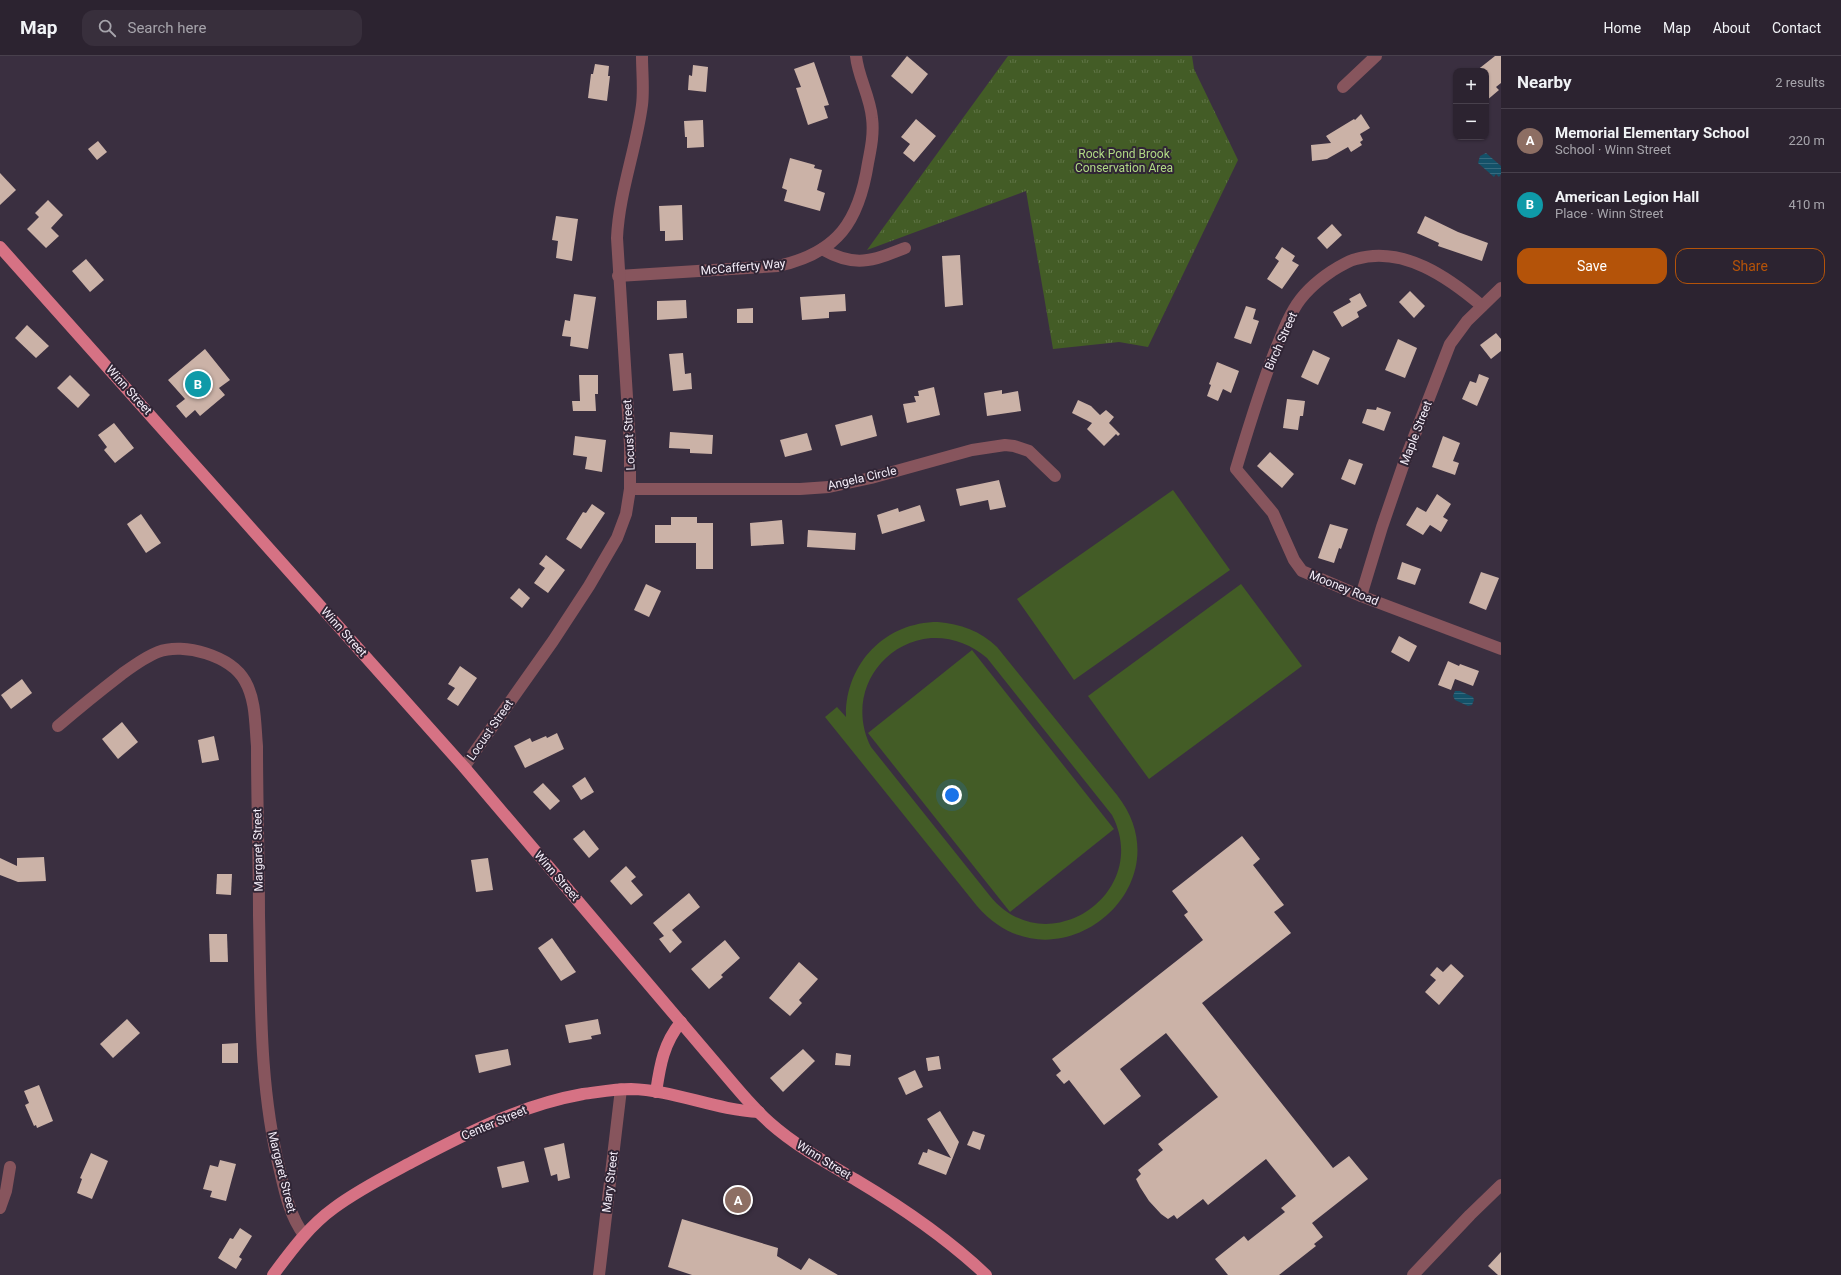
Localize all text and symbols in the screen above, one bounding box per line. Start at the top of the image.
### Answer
search box [82,10,362,46]
text: Map [20,16,58,39]
icon: search [96,17,118,39]
text: Search here [128,19,206,37]
text: Home [1603,20,1641,36]
text: Map [1663,20,1691,36]
text: About [1713,20,1750,36]
text: Contact [1772,20,1821,36]
map controls [1453,68,1489,140]
button: + [1453,68,1489,104]
text: Nearby [1517,72,1572,92]
text: 2 results [1775,75,1825,90]
button: − [1453,104,1489,140]
text: Memorial Elementary School [1555,124,1749,142]
text: A [1526,133,1534,148]
text: 220 m [1788,133,1825,148]
text: School · Winn Street [1555,142,1671,157]
park label: Rock Pond Brook Conservation Area [1075,147,1173,175]
text: American Legion Hall [1555,188,1699,206]
text: B [1526,197,1534,212]
text: 410 m [1788,197,1825,212]
text: Place · Winn Street [1555,206,1664,221]
button: Save [1517,248,1667,284]
button: Share [1675,248,1825,284]
street label: McCafferty Way [700,256,786,278]
street label: Birch Street [1262,310,1300,372]
street label: Winn Street [103,362,155,418]
pin: B [185,369,211,399]
street label: Locust Street [620,399,638,471]
street label: Maple Street [1397,399,1435,467]
street label: Angela Circle [826,463,898,493]
street label: Mooney Road [1307,568,1381,608]
street label: Winn Street [318,604,370,660]
street label: Locust Street [464,697,516,763]
your location [942,785,962,805]
street label: Margaret Street [250,808,266,892]
street label: Winn Street [532,848,582,904]
street label: Center Street [459,1103,529,1143]
street label: Margaret Street [265,1130,299,1214]
street label: Winn Street [794,1138,854,1182]
street label: Mary Street [599,1151,621,1213]
pin: A [725,1185,751,1215]

